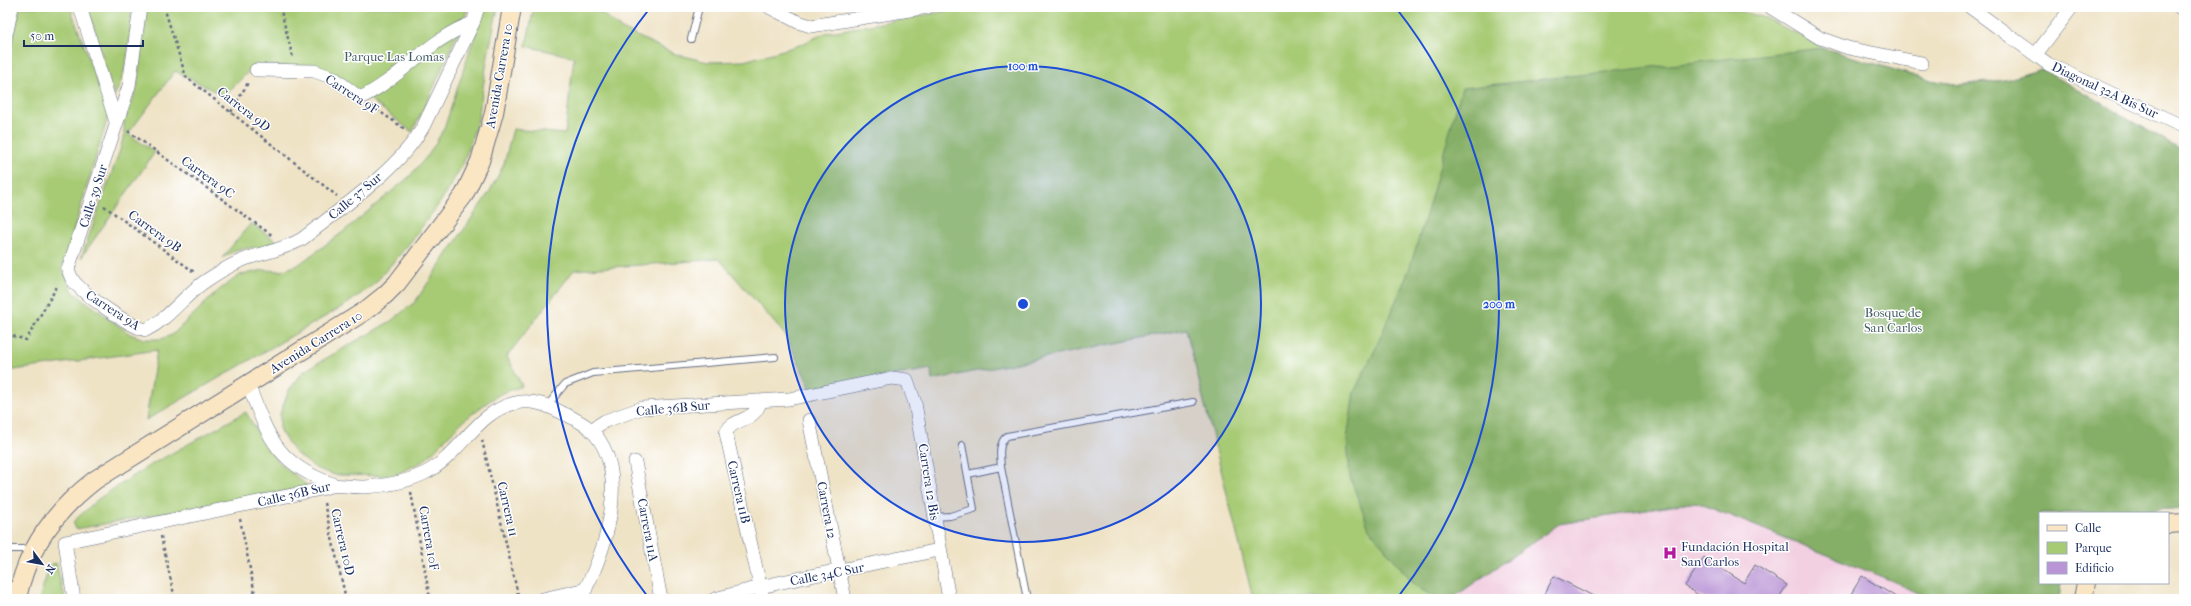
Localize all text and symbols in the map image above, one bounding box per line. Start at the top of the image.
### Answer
scale bar [24,22,143,48]
street label: Avenida Carrera 10 [482,22,516,131]
text: 50 m [30,29,54,43]
park label: Parque Las Lomas [344,49,444,64]
text: 100 m [1008,59,1039,73]
street label: Diagonal 32A Bis Sur [2049,59,2161,121]
street label: Carrera 9F [323,71,381,117]
street label: Carrera 9D [214,84,274,134]
street label: Carrera 9C [178,153,238,201]
street label: Calle 39 Sur [76,162,110,230]
street label: Calle 37 Sur [325,169,385,223]
street label: Carrera 9B [126,207,184,255]
street label: Carrera 9A [83,287,143,333]
centre of rings [1016,297,1030,311]
text: 200 m [1483,297,1516,311]
park label: Bosque de San Carlos [1864,305,1922,335]
street label: Avenida Carrera 10 [266,307,365,377]
street label: Calle 36B Sur [635,397,711,419]
street label: Carrera 12 Bis [916,442,943,522]
street label: Carrera 11B [724,459,754,525]
street label: Calle 36B Sur [256,478,332,510]
street label: Carrera 11 [494,480,522,538]
street label: Carrera 12 [814,480,840,540]
street label: Carrera 11A [635,497,662,564]
street label: Carrera 10F [416,505,442,571]
street label: Carrera 10D [328,507,358,577]
legend [2039,512,2169,584]
text: Calle [2075,521,2101,535]
place label: Fundación Hospital San Carlos [1681,539,1789,569]
text: Parque [2075,541,2112,555]
north arrow [22,544,62,584]
hospital icon: Fundación Hospital San Carlos [1662,545,1678,561]
street label: Calle 34C Sur [789,559,866,589]
text: Edificio [2075,561,2114,575]
text: N [42,562,58,577]

